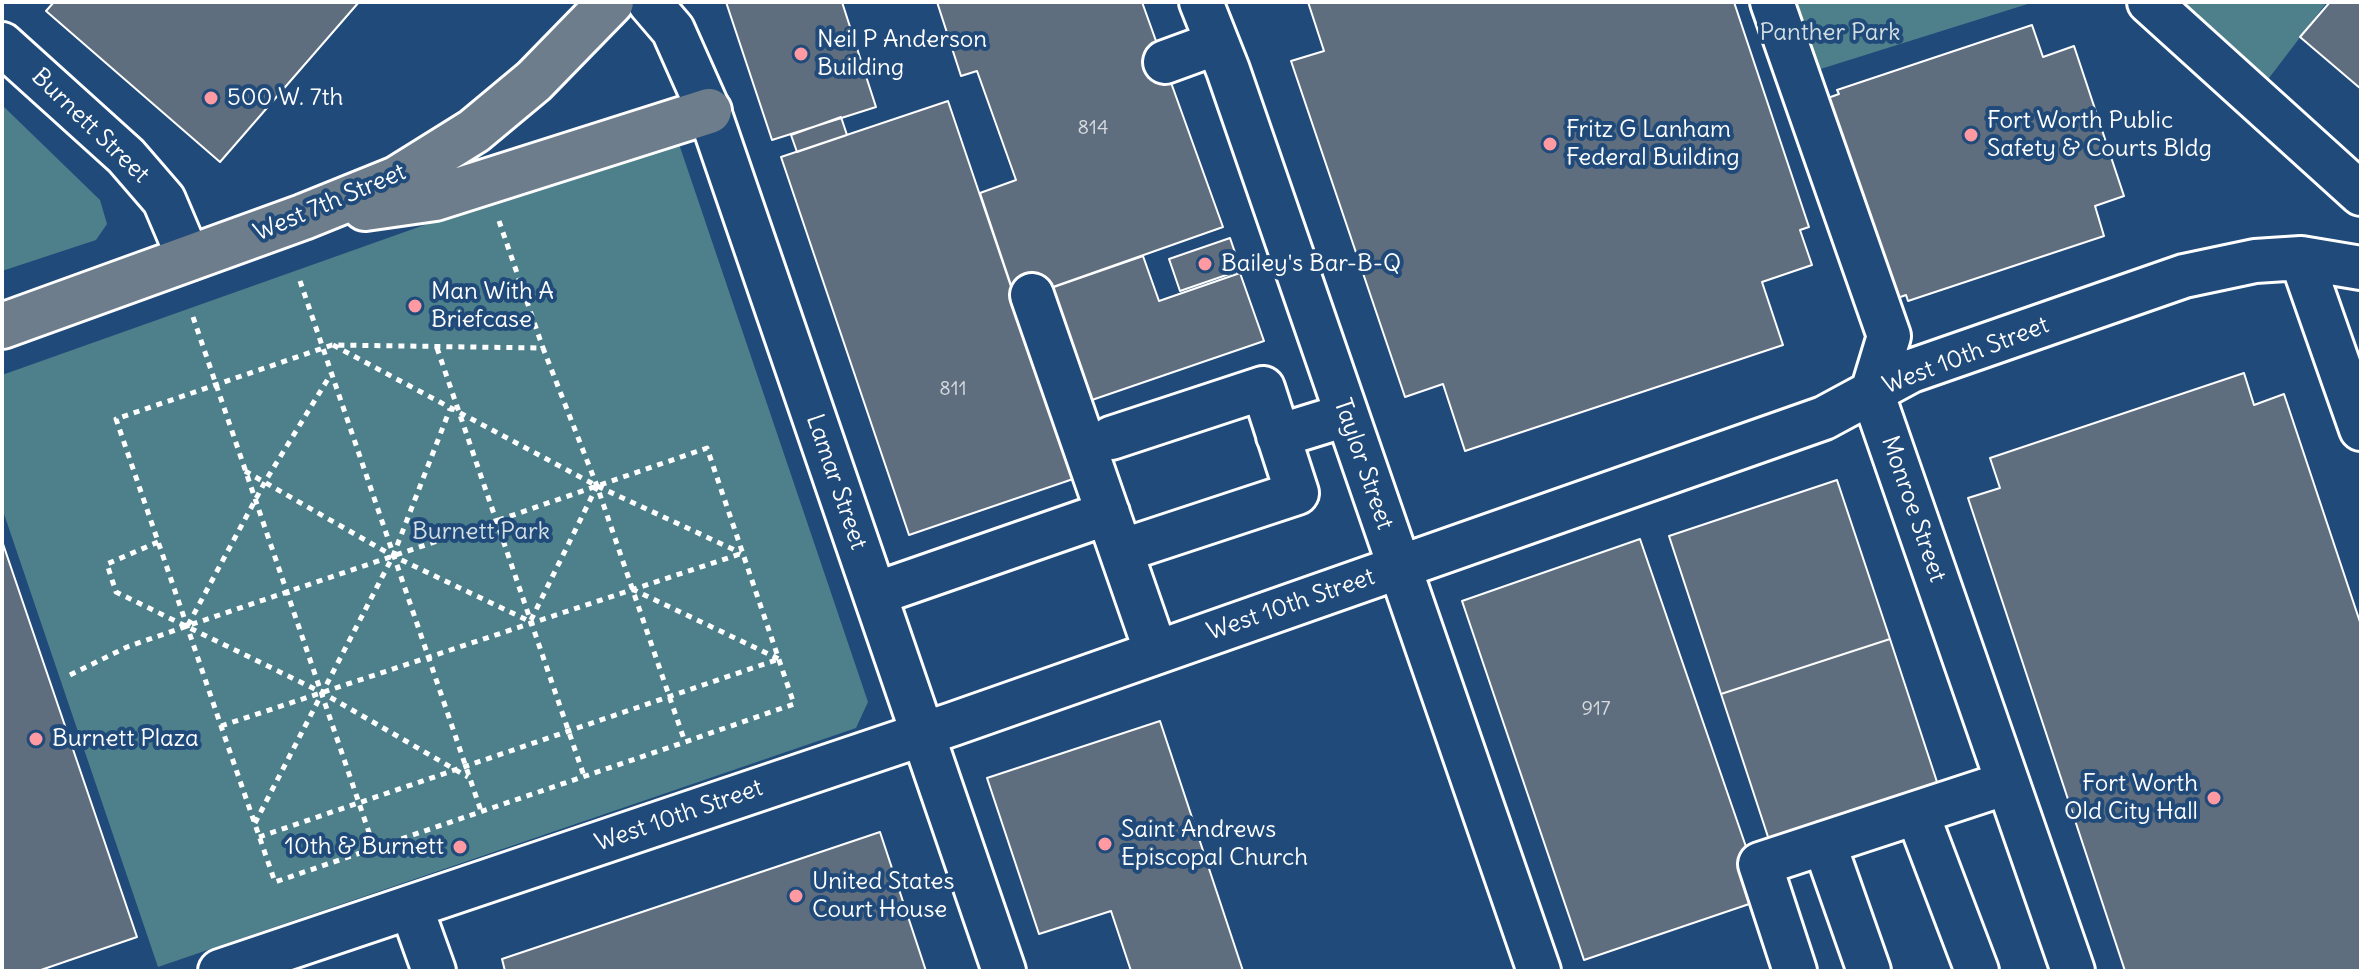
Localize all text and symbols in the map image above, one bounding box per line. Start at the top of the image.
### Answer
park label: Panther Park [1759,19,1901,47]
place label: Neil P Anderson Building [817,26,987,82]
marker: Neil P Anderson Building [792,45,810,63]
street label: Burnett Street [25,63,155,189]
place label: 500 W. 7th [227,84,343,112]
marker: 500 W. 7th [202,89,220,107]
place label: Fort Worth Public Safety & Courts Bldg [1987,107,2212,163]
house number: 814 [1077,116,1109,140]
place label: Fritz G Lanham Federal Building [1566,116,1740,172]
marker: Fort Worth Public Safety & Courts Bldg [1962,126,1980,144]
marker: Fritz G Lanham Federal Building [1541,135,1559,153]
street label: West 7th Street [250,158,410,248]
place label: Bailey's Bar-B-Q [1221,250,1401,278]
marker: Bailey's Bar-B-Q [1196,255,1214,273]
place label: Man With A Briefcase [431,278,554,334]
marker: Man With A Briefcase [406,297,424,315]
street label: West 10th Street [1879,311,2053,401]
house number: 811 [939,377,967,401]
street label: Taylor Street [1327,395,1399,533]
street label: Lamar Street [799,411,873,553]
street label: Monroe Street [1875,432,1951,586]
park label: Burnett Park [412,518,550,546]
street label: West 10th Street [1203,563,1379,647]
house number: 917 [1581,697,1611,721]
place label: Burnett Plaza [52,725,199,753]
marker: Burnett Plaza [27,730,45,748]
place label: Fort Worth Old City Hall [2064,770,2198,826]
street label: West 10th Street [591,774,767,858]
marker: Fort Worth Old City Hall [2205,789,2223,807]
place label: Saint Andrews Episcopal Church [1121,816,1308,872]
place label: 10th & Burnett [284,833,444,861]
marker: Saint Andrews Episcopal Church [1096,835,1114,853]
marker: 10th & Burnett [451,838,469,856]
place label: United States Court House [812,868,954,924]
marker: United States Court House [787,887,805,905]

